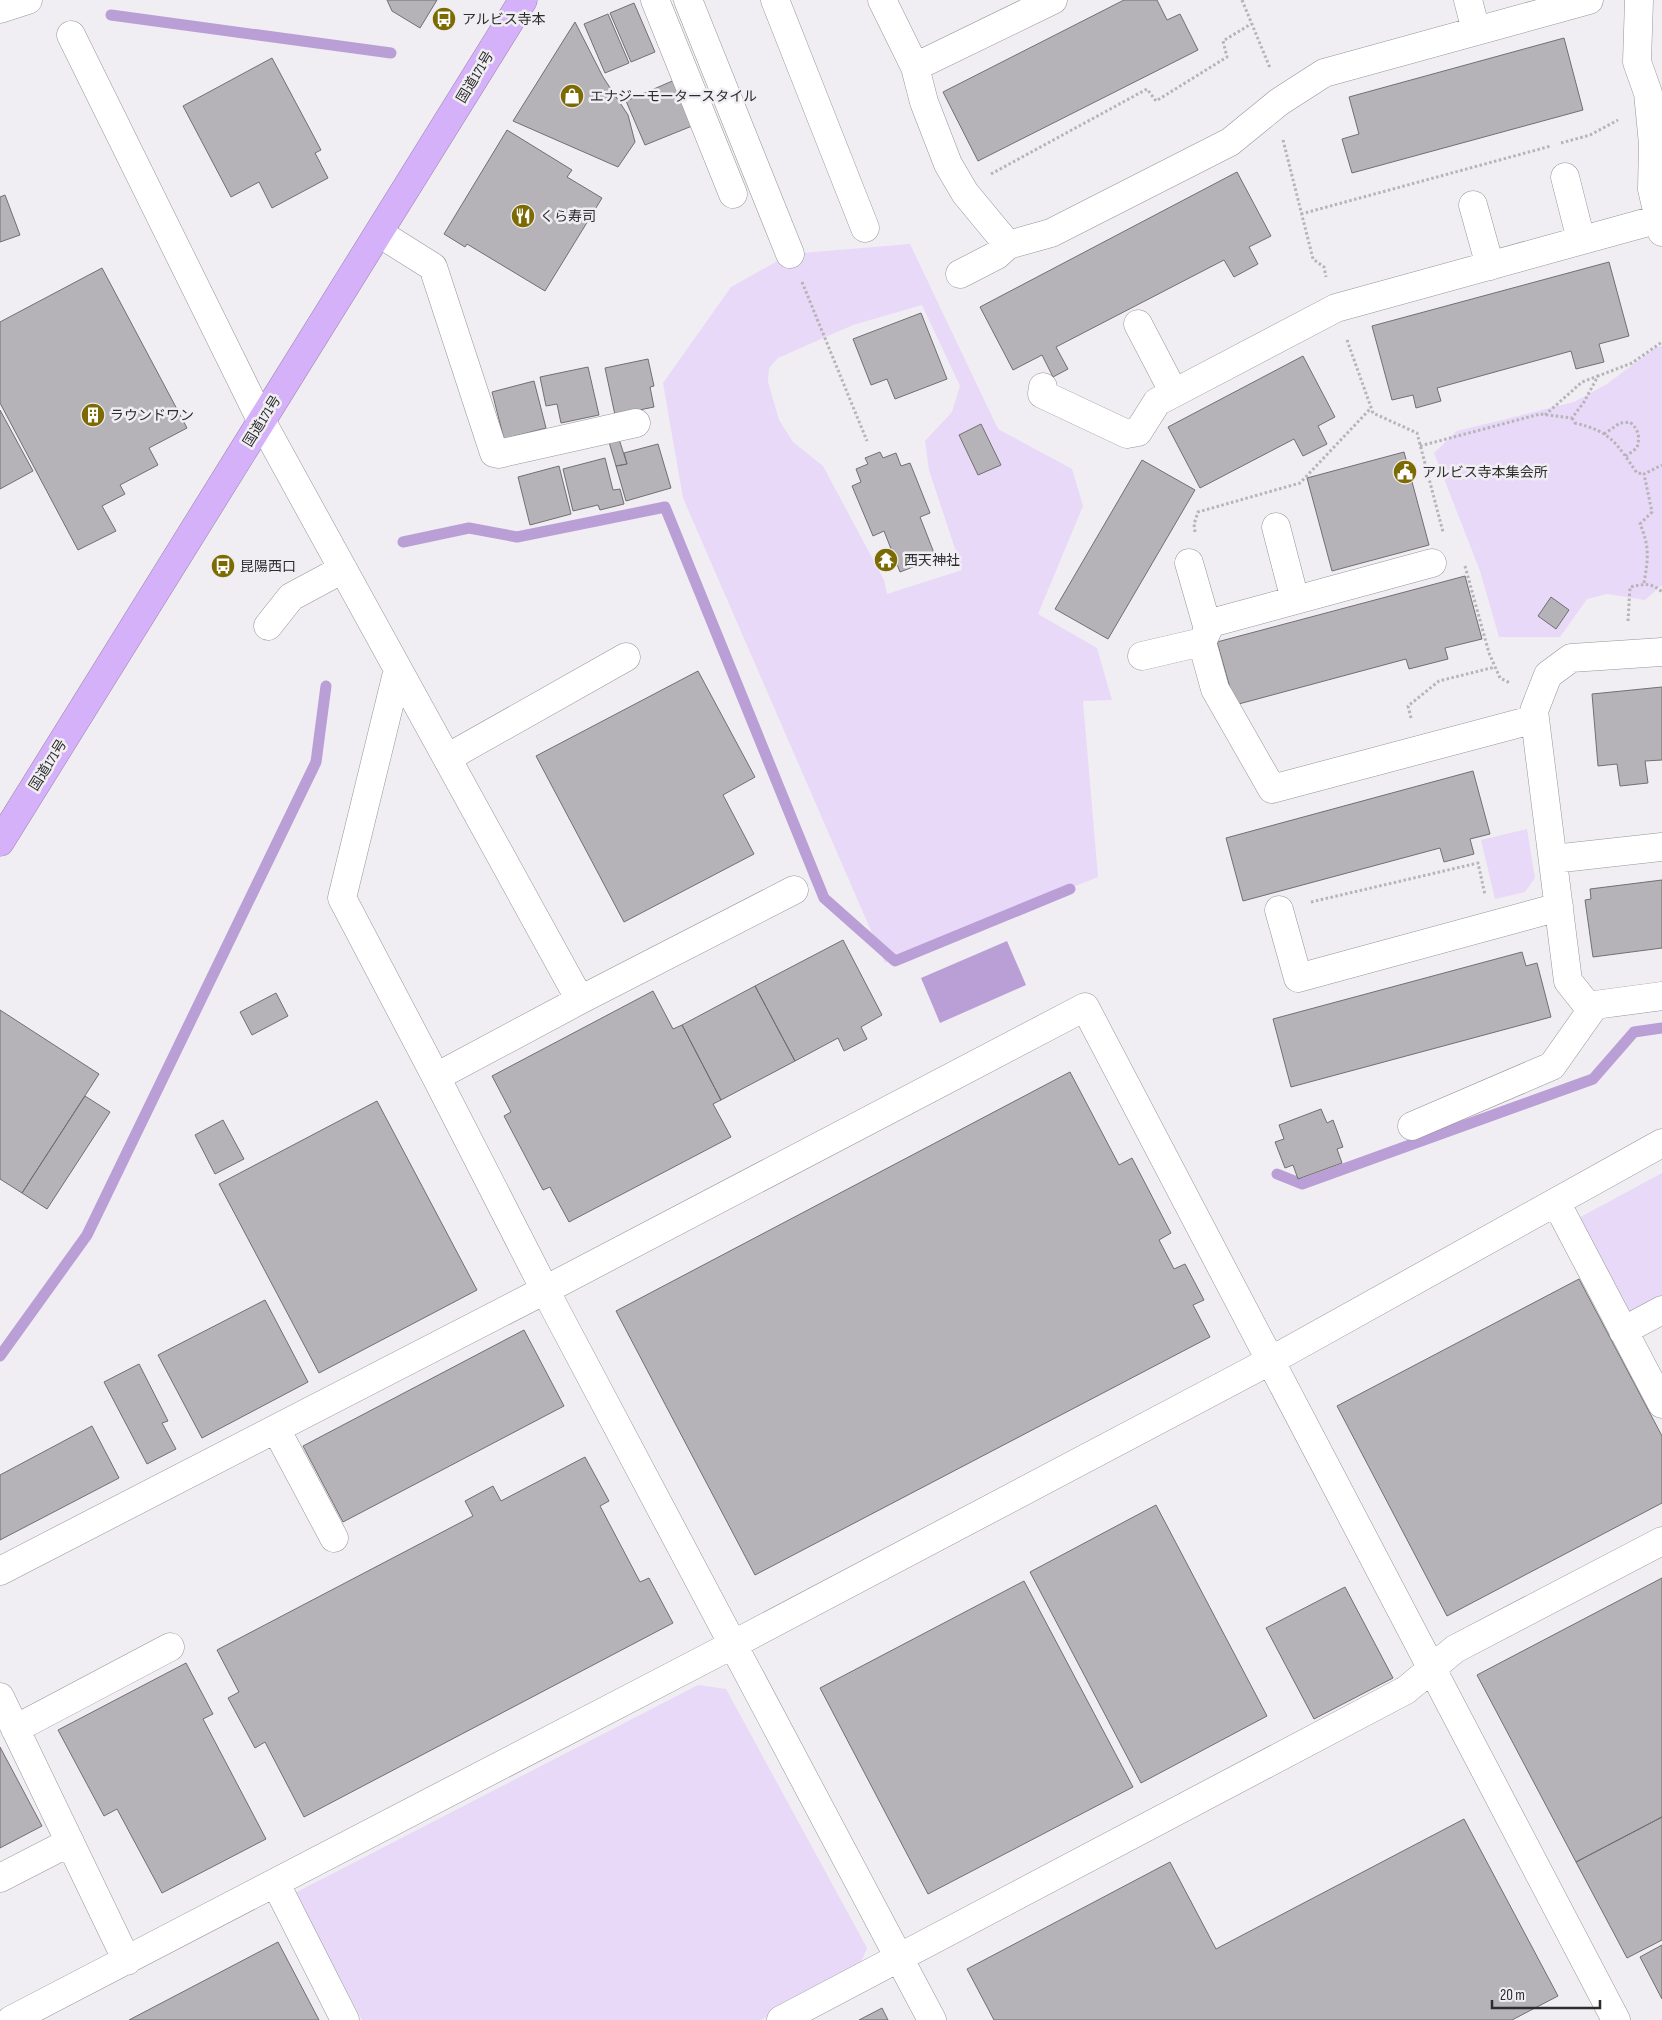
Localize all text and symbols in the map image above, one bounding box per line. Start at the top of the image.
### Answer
bus stop icon: アルビス寺本 [431,6,457,32]
place label: アルビス寺本 [462,11,546,28]
street label: 国道171号 [453,48,497,106]
shop icon: エナジーモータースタイル [559,83,585,109]
place label: エナジーモータースタイル [590,88,757,105]
restaurant icon: くら寿司 [510,203,536,229]
place label: くら寿司 [540,208,596,225]
street label: 国道171号 [240,392,284,450]
building icon: ラウンドワン [80,402,106,428]
place label: ラウンドワン [110,407,194,424]
public building icon: アルビス寺本集会所 [1392,459,1418,485]
place label: アルビス寺本集会所 [1422,464,1548,481]
temple icon: 西天神社 [873,547,899,573]
place label: 西天神社 [904,552,960,569]
bus stop icon: 昆陽西口 [210,553,236,579]
place label: 昆陽西口 [240,558,296,575]
street label: 国道171号 [26,736,70,794]
scale bar [1492,1978,1600,2010]
text: 20 m [1500,1986,1525,2005]

